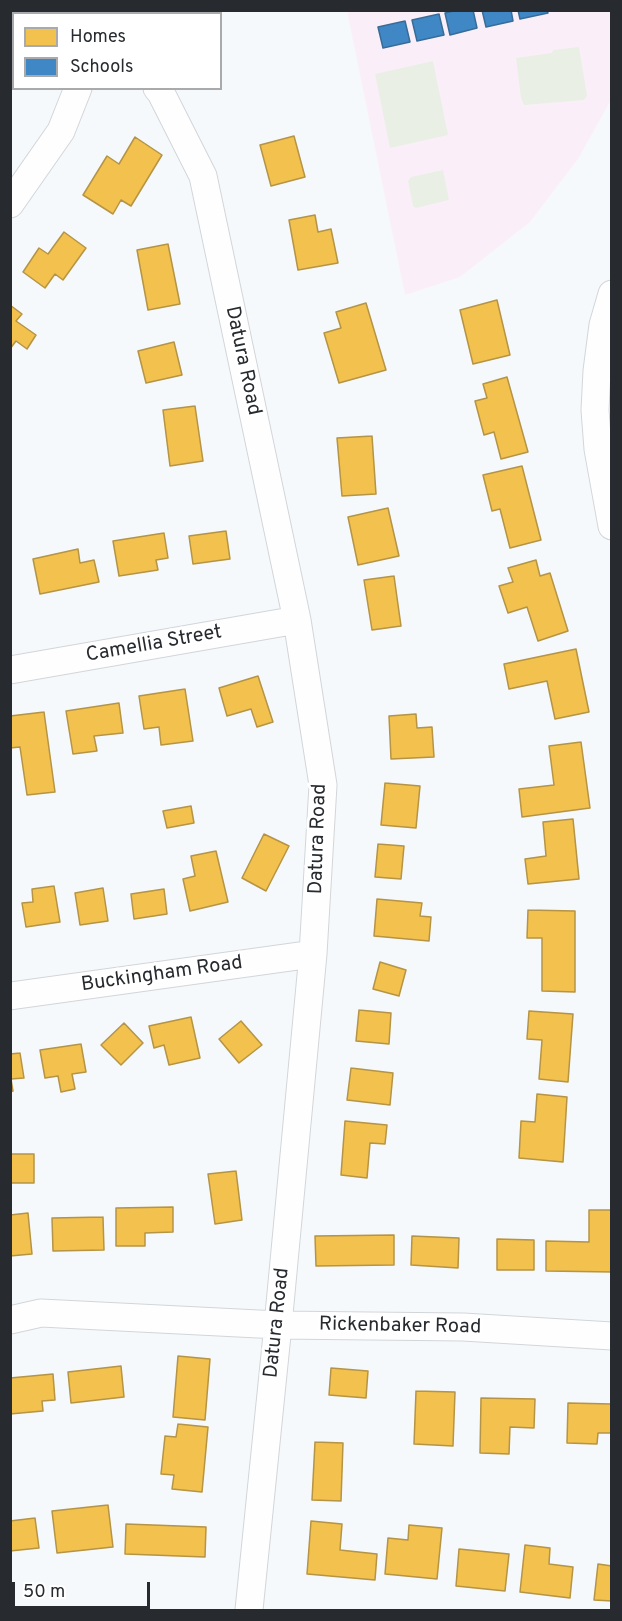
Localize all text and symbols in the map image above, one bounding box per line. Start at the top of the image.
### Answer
legend [12,12,222,90]
text: Homes [70,26,126,49]
text: Schools [70,56,133,79]
street label: Datura Road [219,304,265,418]
street label: Camellia Street [84,621,224,669]
street label: Datura Road [305,783,333,895]
street label: Buckingham Road [80,952,244,998]
street label: Datura Road [260,1267,296,1379]
street label: Rickenbaker Road [319,1314,481,1340]
scale bar [15,1570,153,1608]
text: 50 m [23,1581,65,1604]

